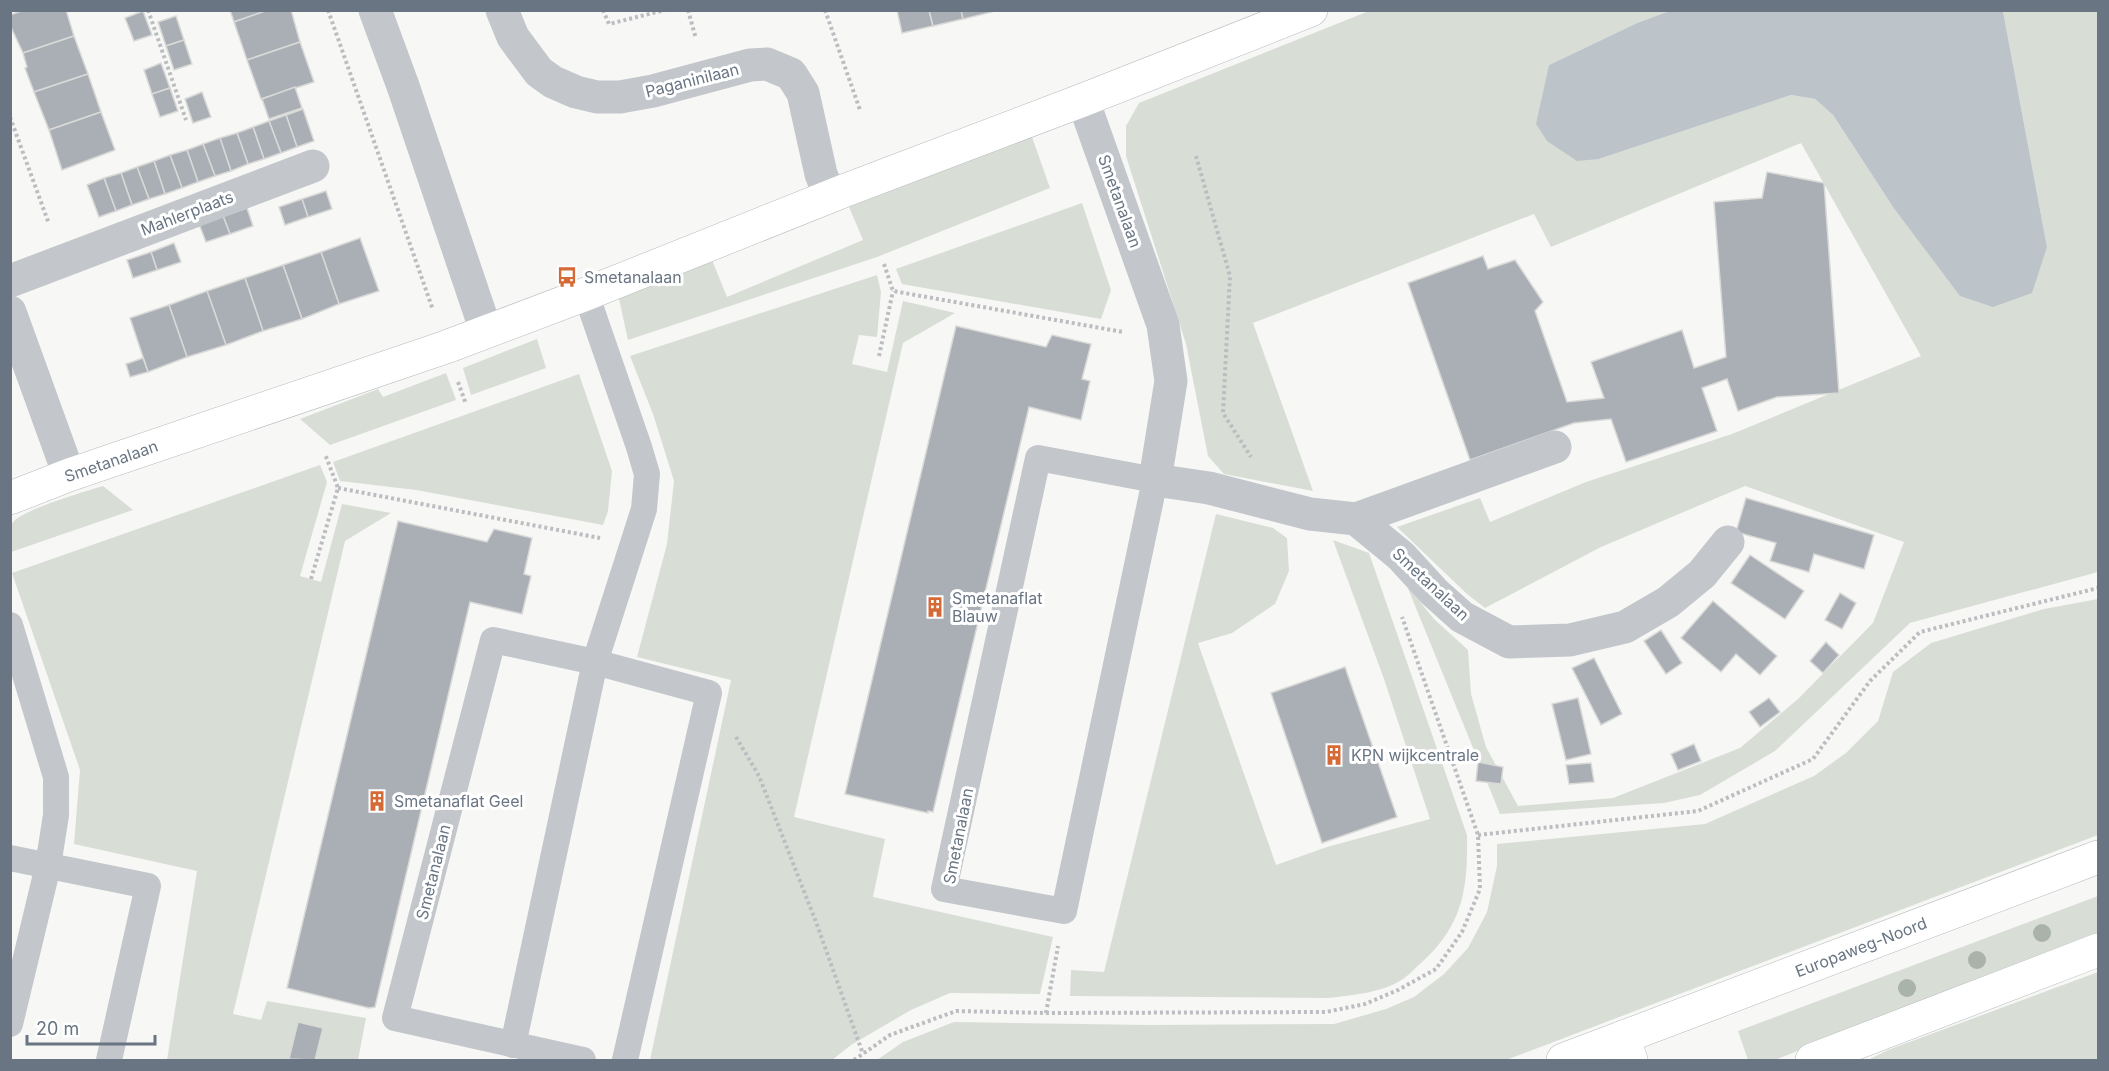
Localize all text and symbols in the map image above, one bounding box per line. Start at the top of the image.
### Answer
street label: Paganinilaan [643,59,741,101]
street label: Smetanalaan [1094,152,1146,250]
street label: Mahlerplaats [138,186,236,240]
bus stop icon: Smetanalaan [555,265,579,289]
place label: Smetanalaan [584,267,682,287]
street label: Smetanalaan [62,436,160,486]
street label: Smetanalaan [1388,543,1474,625]
place label: Smetanaflat Blauw [952,588,1042,626]
building icon: Smetanaflat Blauw [923,595,947,619]
building icon: KPN wijkcentrale [1322,743,1346,767]
place label: KPN wijkcentrale [1351,745,1479,765]
street label: Smetanalaan [939,786,977,886]
building icon: Smetanaflat Geel [365,789,389,813]
place label: Smetanaflat Geel [394,791,523,811]
street label: Smetanalaan [411,822,455,922]
street label: Europaweg-Noord [1792,913,1930,981]
scale bar [27,1008,154,1046]
text: 20 m [36,1018,79,1039]

